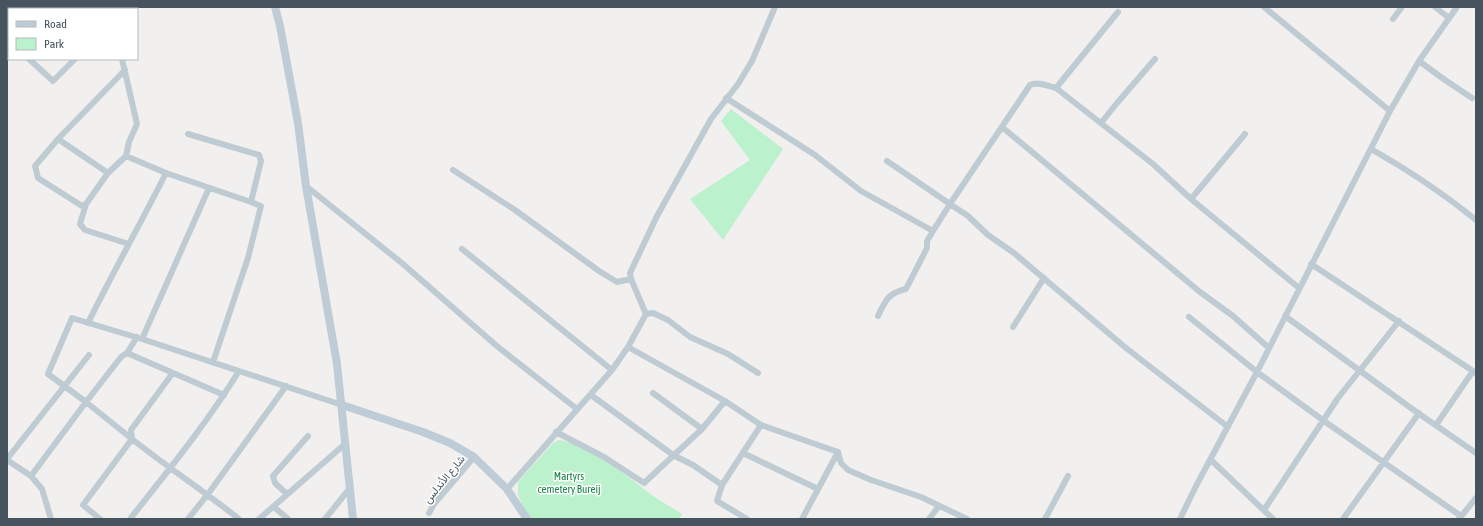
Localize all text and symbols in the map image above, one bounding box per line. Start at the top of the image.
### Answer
legend [8,8,138,60]
text: Road [44,17,67,31]
text: Park [44,37,65,51]
street label: شارع الأندلس [421,452,469,507]
park label: Martyrs cemetery Bureij [537,470,601,495]

